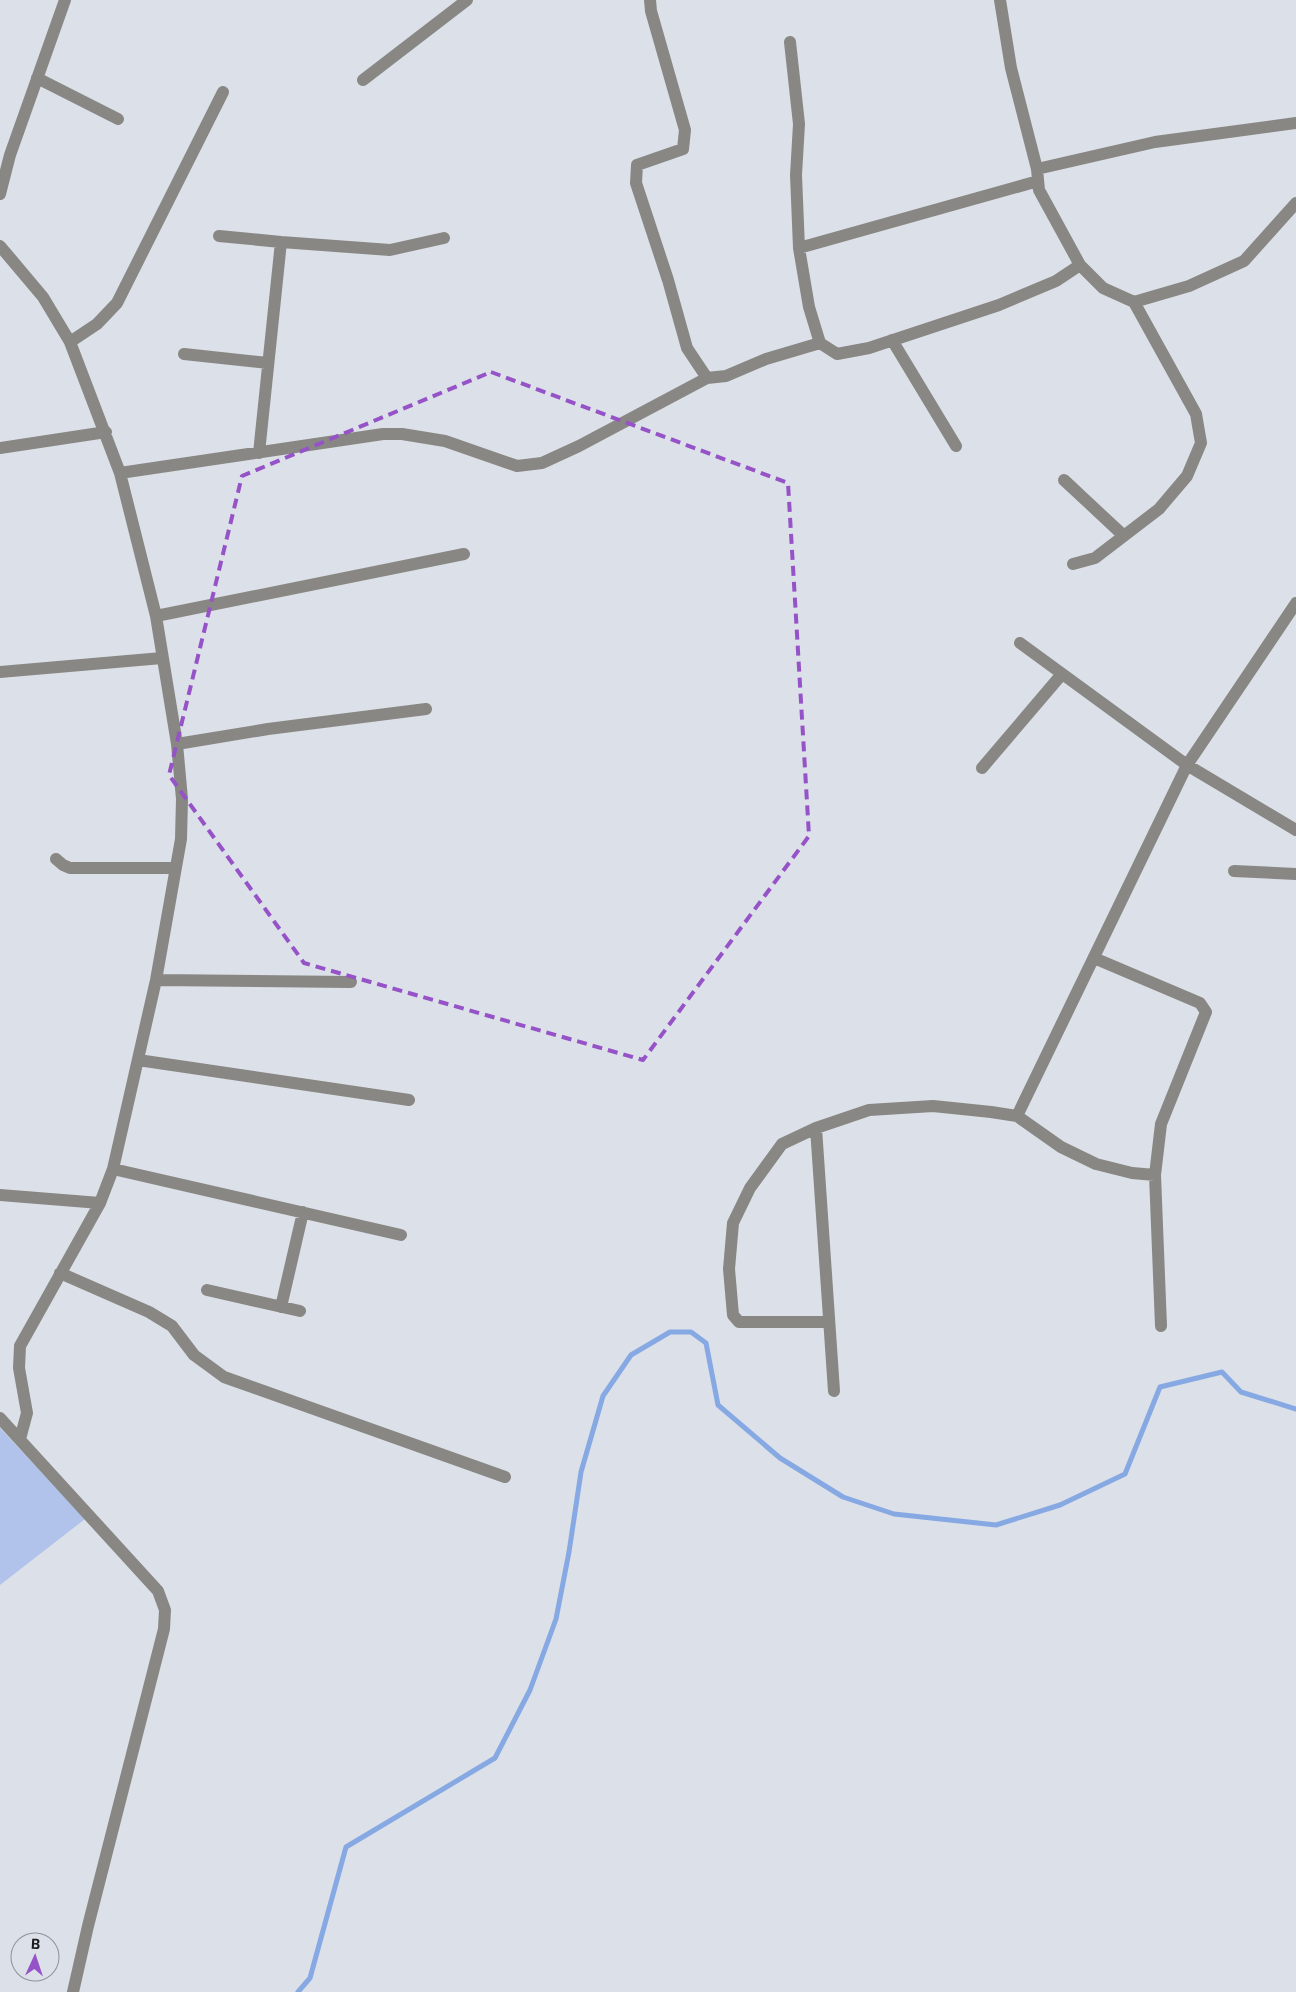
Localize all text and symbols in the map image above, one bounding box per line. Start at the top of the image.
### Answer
north arrow [10,1932,60,1982]
text: B [31,1935,41,1952]

